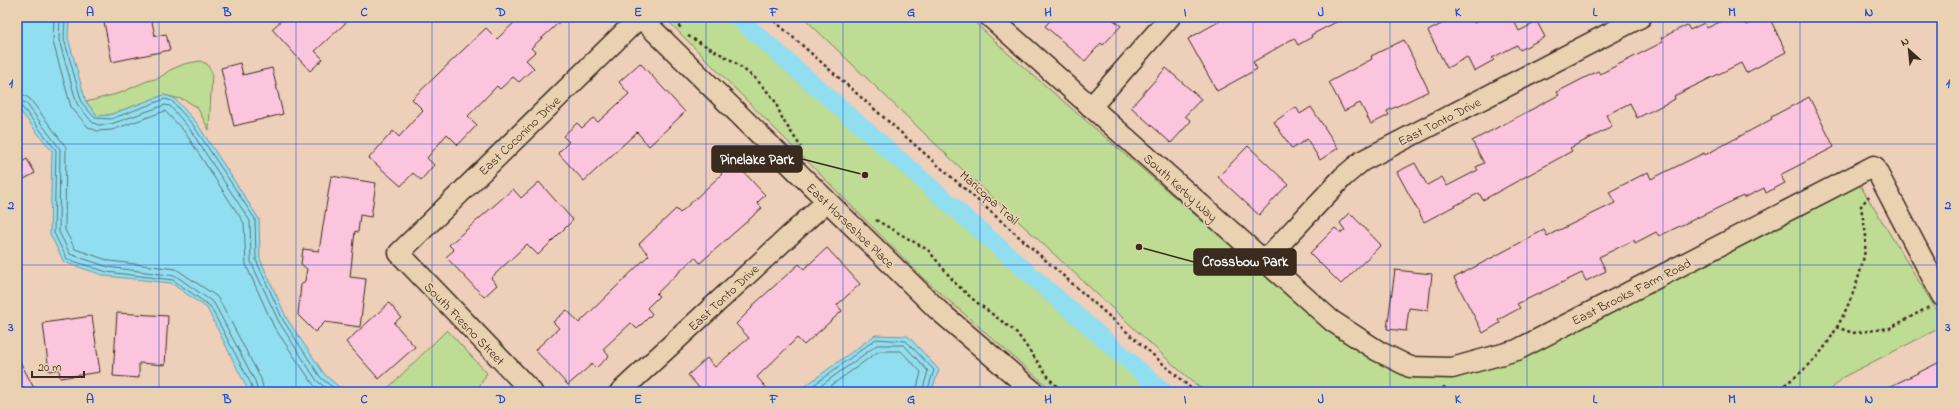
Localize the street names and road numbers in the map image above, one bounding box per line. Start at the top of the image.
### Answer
street label: East Coconino Drive [475,92,566,180]
street label: East Tonto Drive [1395,93,1485,151]
street label: South Kerby Way [1138,150,1221,227]
street label: Maricopa Trail [955,166,1023,230]
street label: East Horseshoe Place [802,179,898,273]
street label: East Brooks Farm Road [1569,254,1695,331]
street label: East Tonto Drive [684,260,764,336]
street label: South Fresno Street [419,278,509,370]

